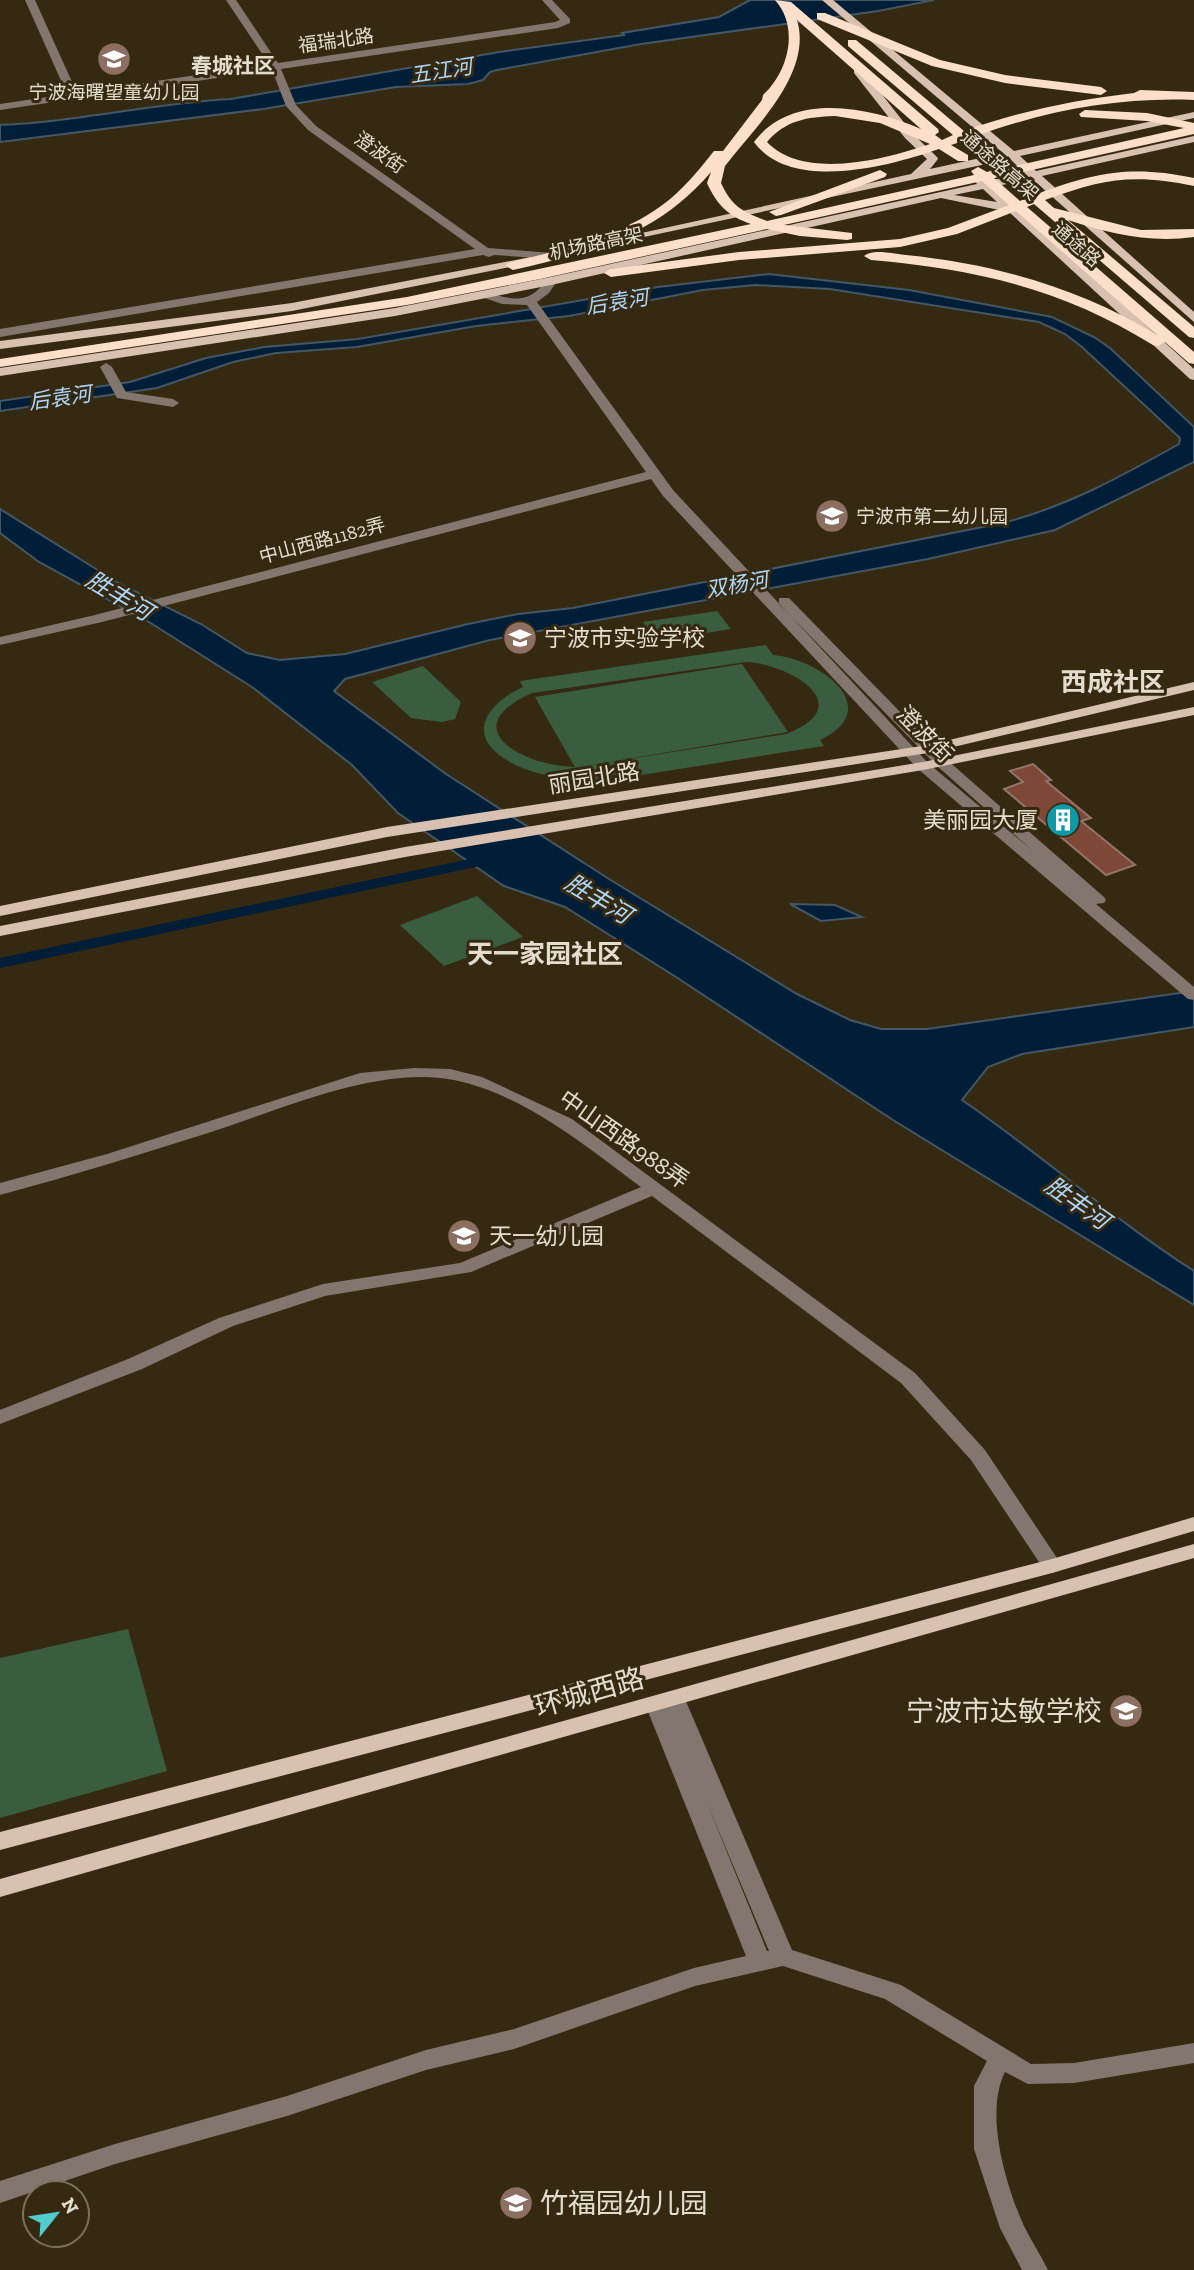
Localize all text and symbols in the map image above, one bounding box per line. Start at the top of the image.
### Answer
street label: 福瑞北路 [297,24,375,57]
school or university icon: 宁波海曙望童幼儿园 [95,40,133,78]
district label: 春城社区 [191,53,275,78]
water label: 五江河 [408,53,478,88]
place label: 宁波海曙望童幼儿园 [28,81,200,104]
street label: 通途路高架 [956,126,1043,205]
street label: 澄波街 [350,127,410,178]
street label: 通途路 [1048,217,1106,272]
street label: 机场路高架 [547,222,645,265]
water label: 后袁河 [584,284,654,319]
water label: 后袁河 [27,380,97,414]
school or university icon: 宁波市第二幼儿园 [813,497,851,535]
place label: 宁波市第二幼儿园 [856,505,1008,528]
street label: 中山西路1182弄 [257,513,388,568]
water label: 胜丰河 [81,565,161,629]
water label: 双杨河 [704,566,774,602]
school or university icon: 宁波市实验学校 [501,619,539,657]
place label: 宁波市实验学校 [544,624,705,652]
district label: 西成社区 [1061,666,1165,698]
street label: 澄波街 [891,700,959,768]
street label: 丽园北路 [546,757,642,799]
building icon: 美丽园大厦 [1044,801,1082,839]
place label: 美丽园大厦 [923,806,1038,834]
water label: 胜丰河 [560,868,640,932]
district label: 天一家园社区 [467,938,623,970]
street label: 中山西路988弄 [554,1084,694,1194]
water label: 胜丰河 [1039,1170,1118,1237]
school or university icon: 天一幼儿园 [445,1217,483,1255]
place label: 天一幼儿园 [489,1222,604,1250]
street label: 环城西路 [531,1661,648,1724]
school or university icon: 宁波市达敏学校 [1107,1692,1145,1730]
place label: 宁波市达敏学校 [906,1695,1102,1728]
north arrow [21,2179,91,2249]
school or university icon: 竹福园幼儿园 [497,2184,535,2222]
place label: 竹福园幼儿园 [540,2187,708,2220]
text: N [57,2194,84,2218]

